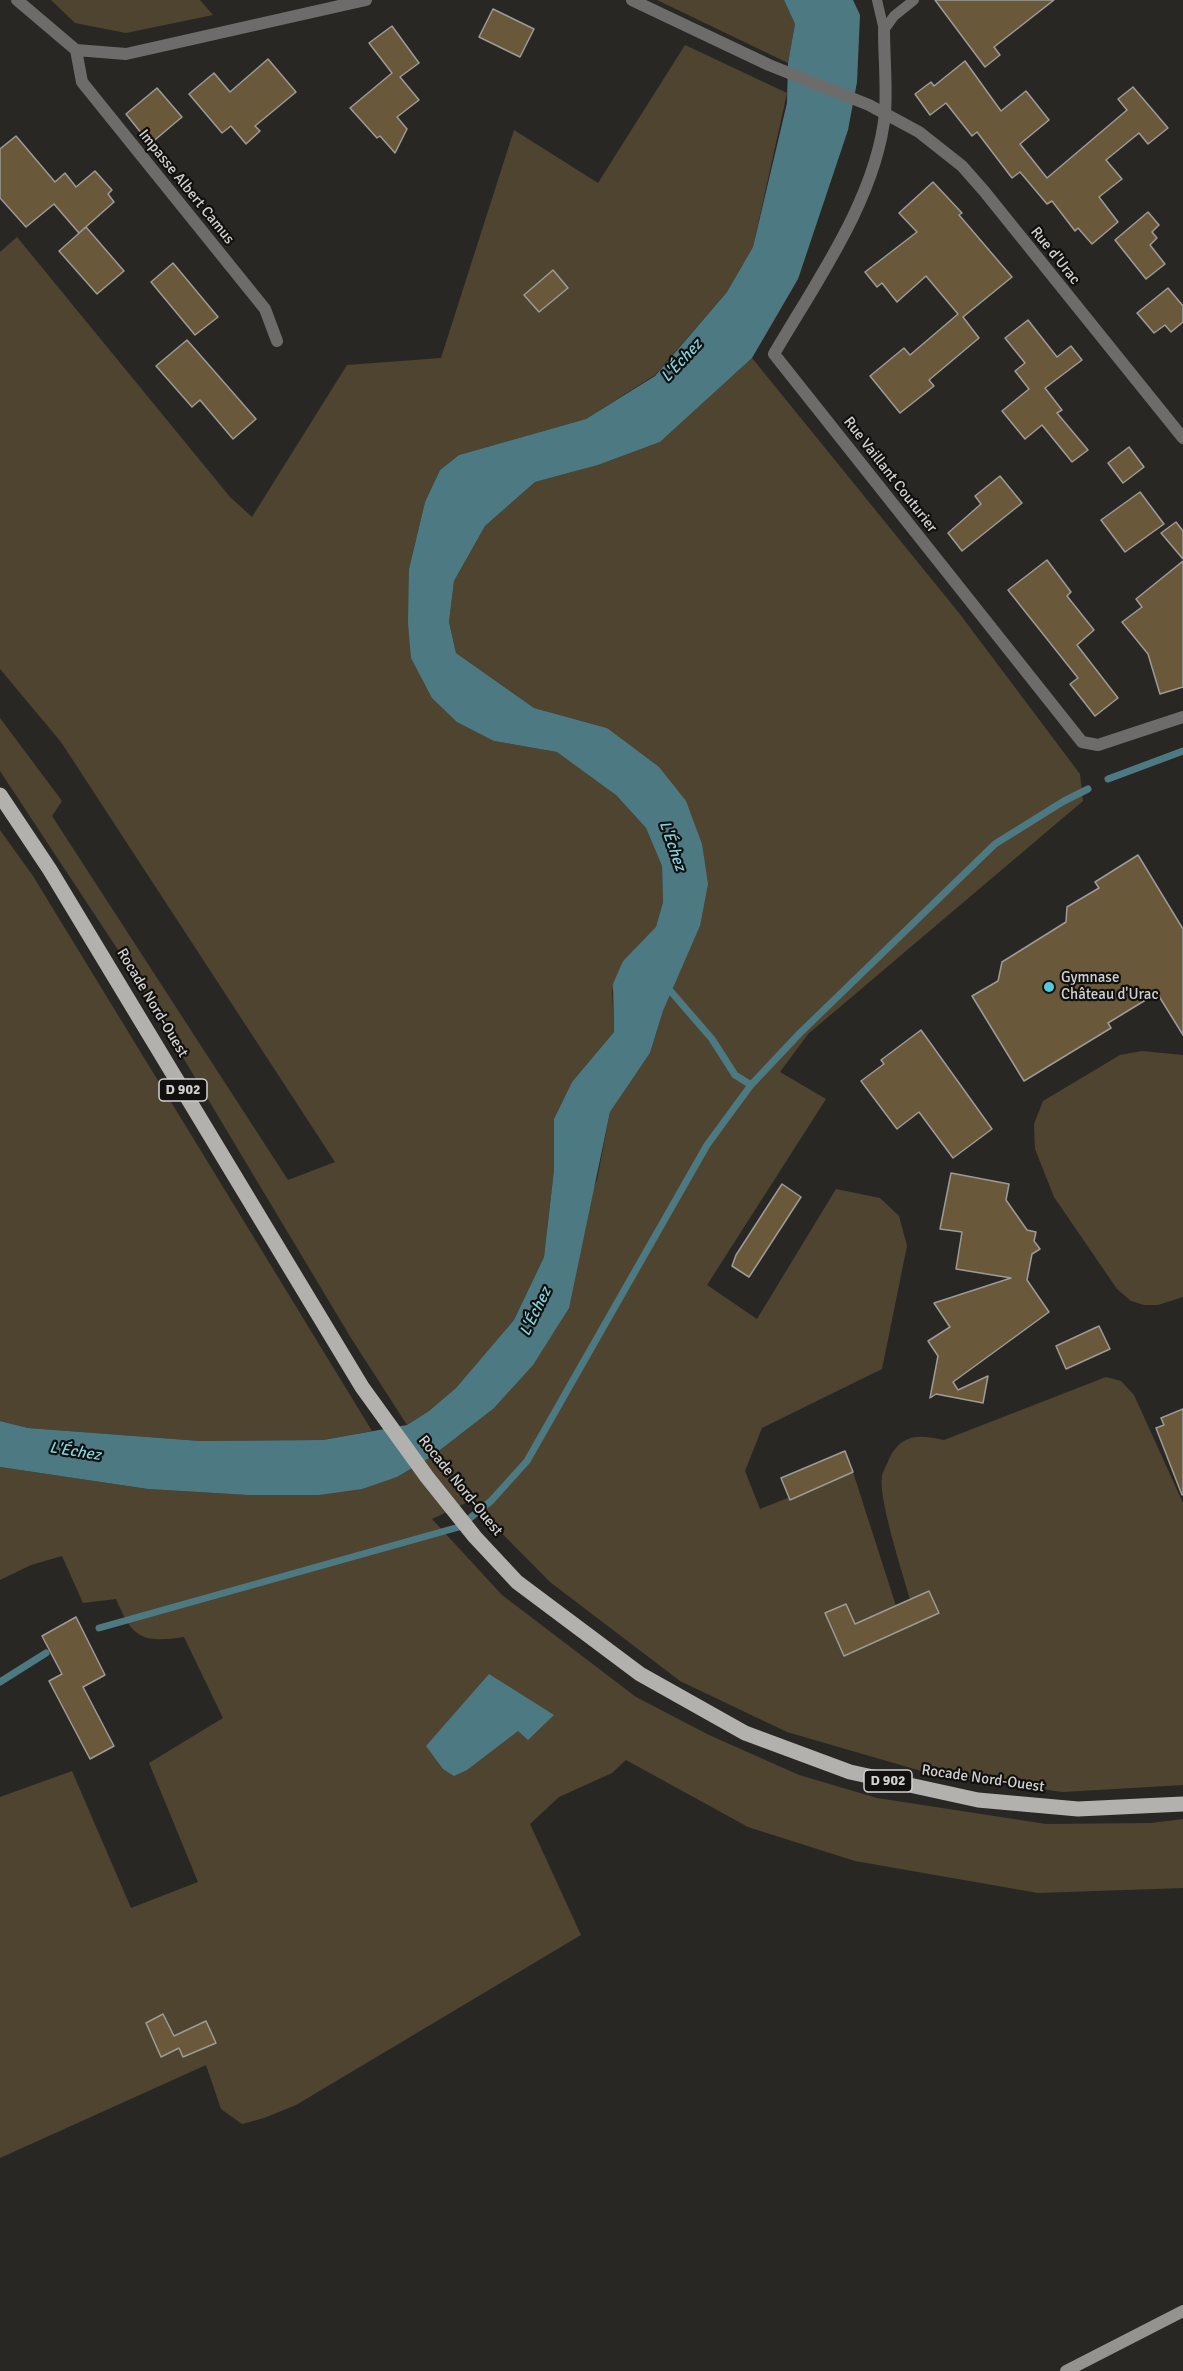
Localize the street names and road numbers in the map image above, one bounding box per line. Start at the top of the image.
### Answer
street label: Impasse Albert Camus [134,126,238,248]
street label: Rue d'Urac [1026,224,1084,288]
street label: Rue Vaillant Couturier [839,414,941,536]
street label: Rocade Nord-Ouest [112,945,192,1061]
road number: D 902 [159,1079,207,1101]
street label: Rocade Nord-Ouest [414,1432,506,1540]
street label: Rocade Nord-Ouest [920,1761,1046,1797]
road number: D 902 [864,1770,912,1792]

